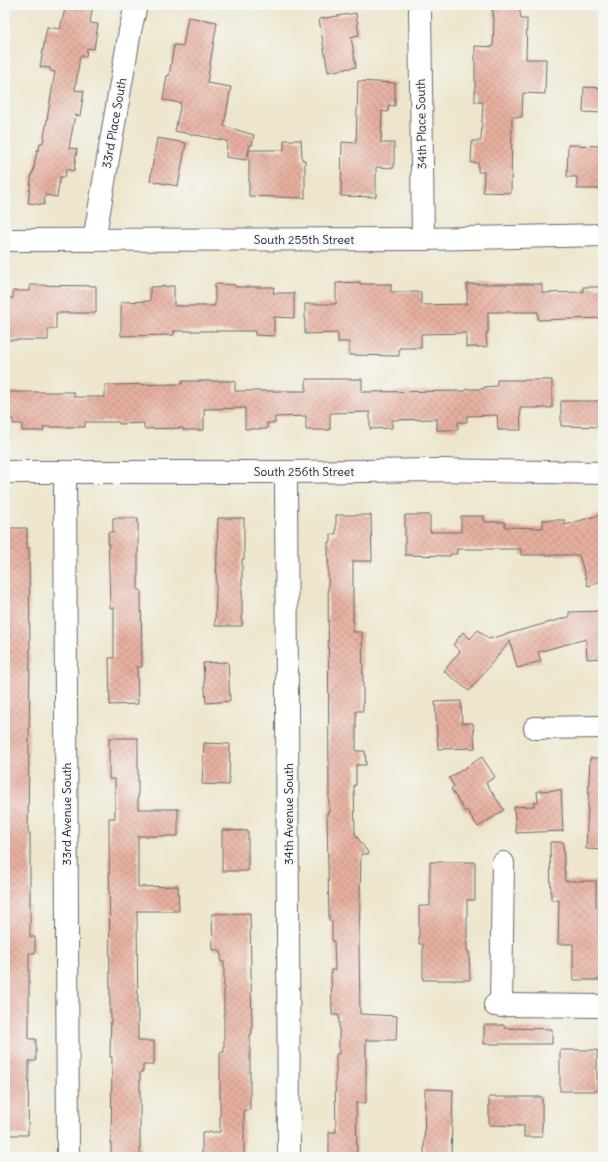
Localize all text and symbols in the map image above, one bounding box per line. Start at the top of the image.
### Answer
street label: 33rd Place South [99,77,129,169]
street label: 34th Place South [413,78,429,170]
street label: South 255th Street [254,232,354,247]
street label: South 256th Street [254,464,354,479]
street label: 33rd Avenue South [59,763,74,865]
street label: 34th Avenue South [281,763,296,865]

